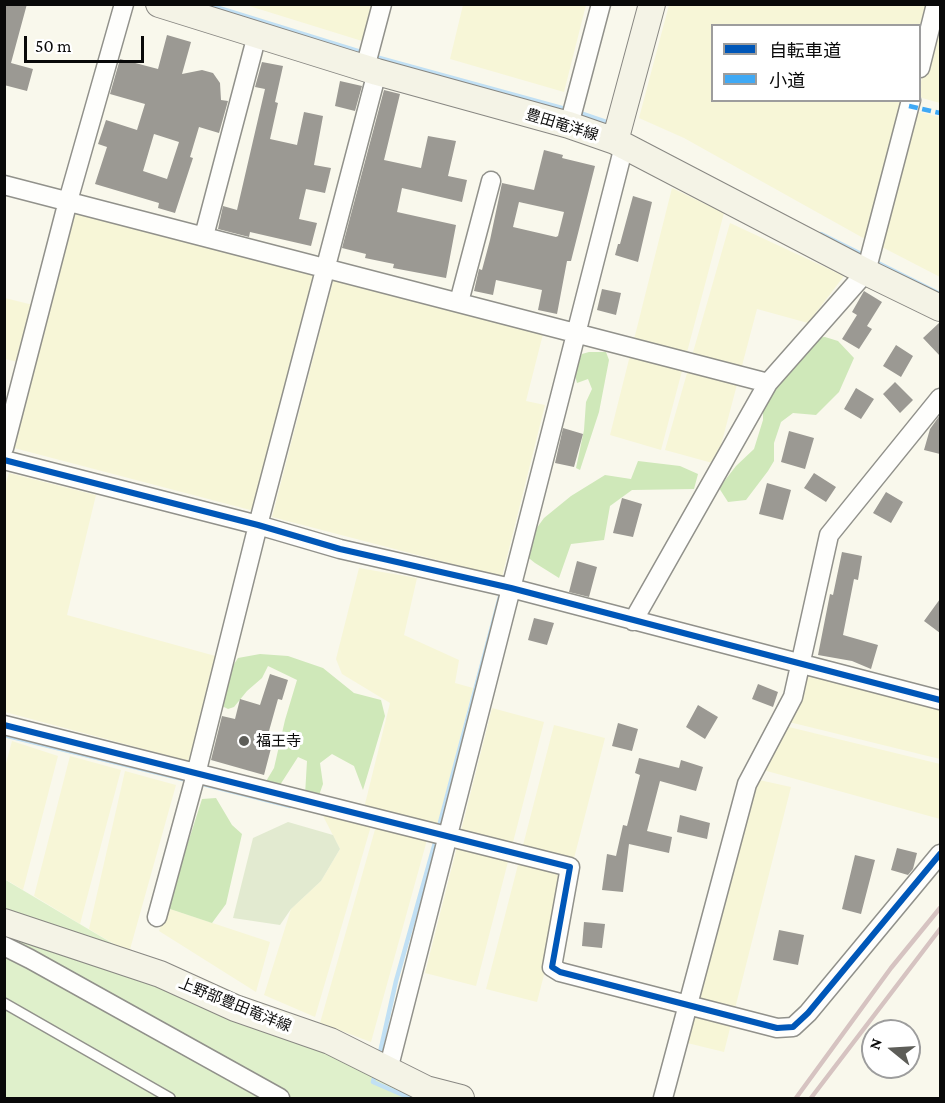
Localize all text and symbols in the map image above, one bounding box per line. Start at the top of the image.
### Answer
scale bar [27,24,147,62]
legend [711,24,921,102]
text: 50 m [35,36,72,56]
text: 自転車道 [769,41,841,61]
text: 小道 [769,71,805,91]
street label: 豊田竜洋線 [524,105,600,145]
place label: 福王寺 [256,732,301,750]
marker: 福王寺 [237,734,251,748]
street label: 上野部豊田竜洋線 [176,974,294,1036]
north arrow [861,1019,921,1079]
text: N [866,1036,885,1052]

